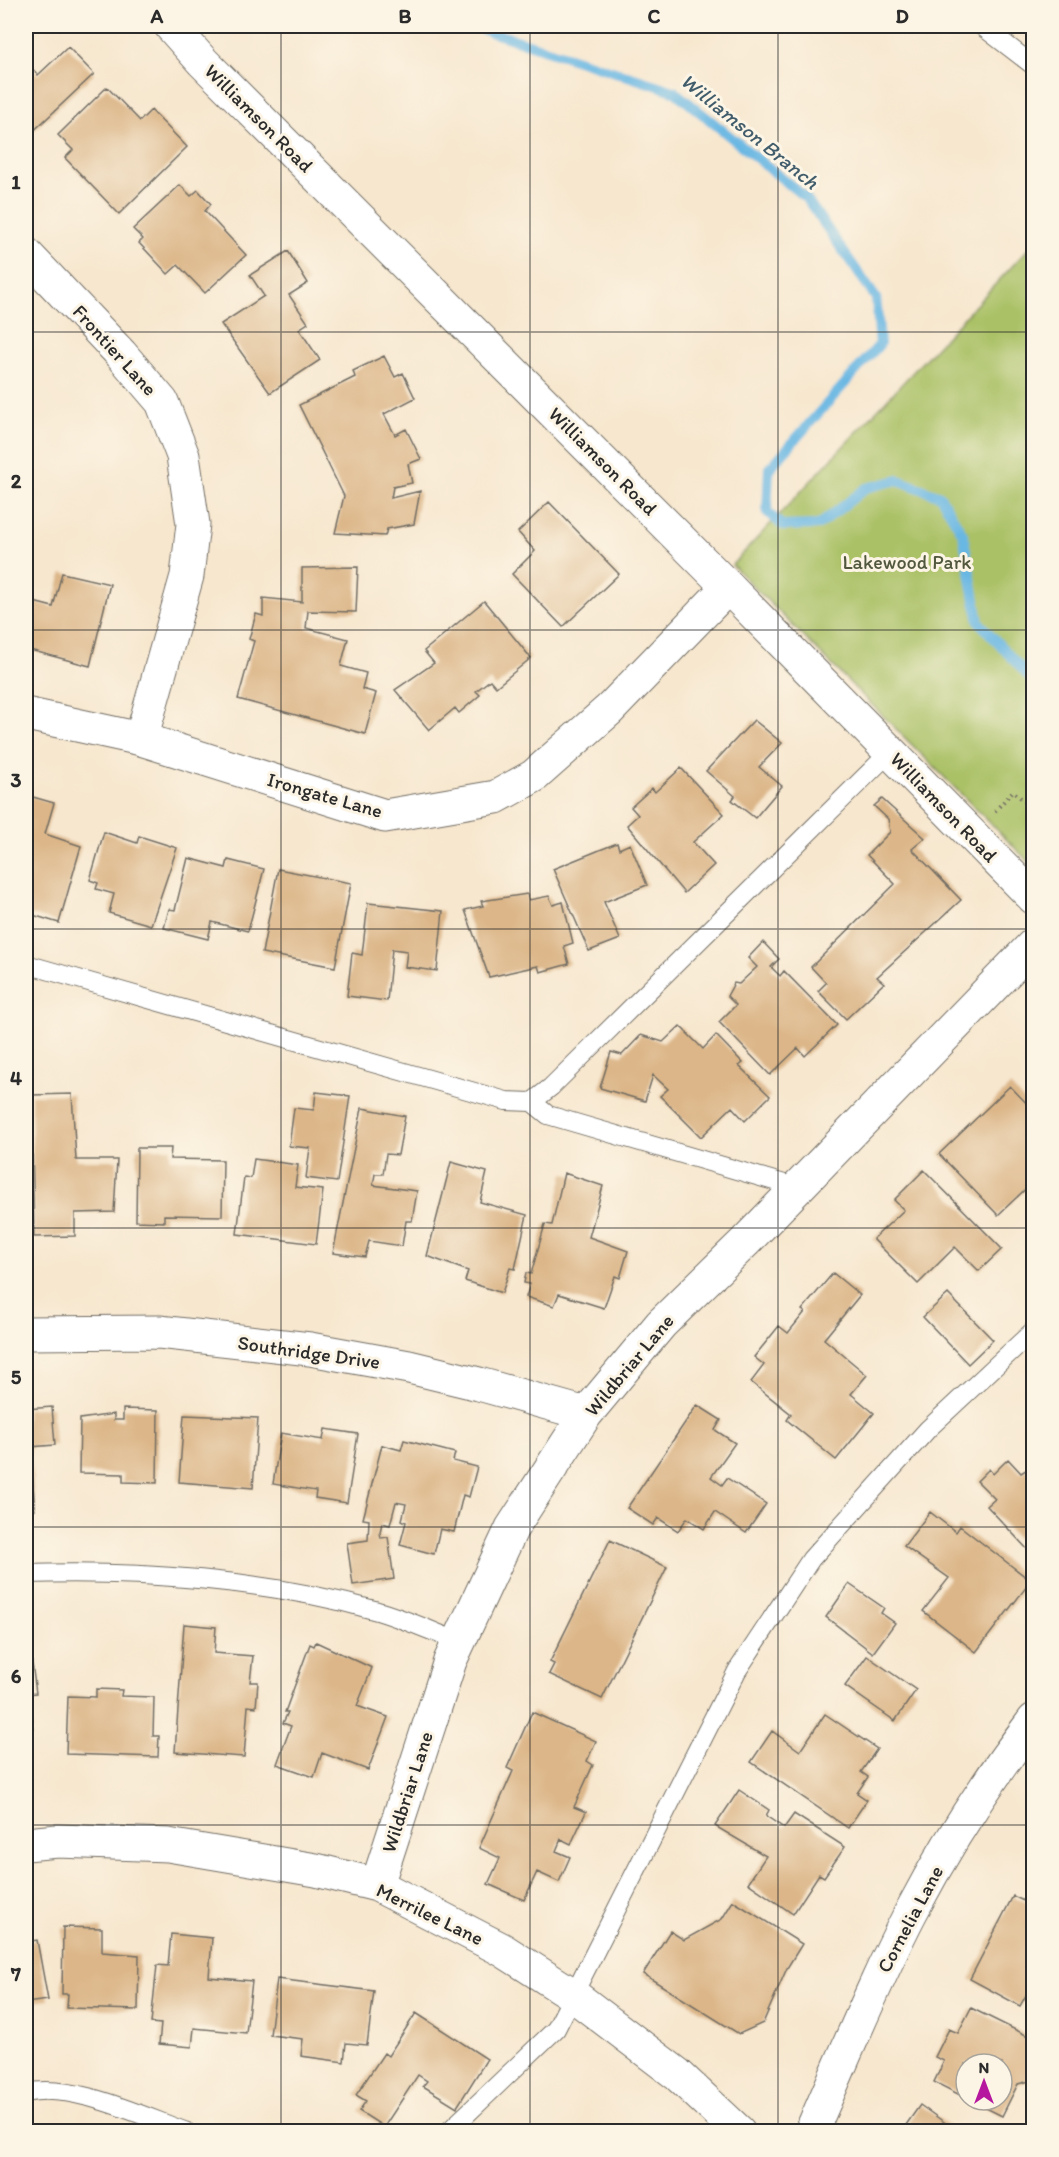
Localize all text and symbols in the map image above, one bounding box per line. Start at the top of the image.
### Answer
text: A [150,4,164,28]
text: B [399,4,412,28]
text: C [648,4,661,28]
text: D [895,4,909,28]
street label: Williamson Road [200,59,318,177]
water label: Williamson Branch [676,68,825,195]
text: 1 [11,170,21,194]
street label: Frontier Lane [68,299,162,401]
street label: Williamson Road [544,402,662,520]
text: 2 [11,469,22,493]
park label: Lakewood Park [842,550,972,574]
street label: Williamson Road [885,747,1003,867]
street label: Irongate Lane [265,767,385,823]
text: 3 [11,768,22,792]
text: 4 [10,1066,22,1090]
street label: Wildbriar Lane [579,1309,679,1421]
street label: Southridge Drive [236,1330,382,1374]
text: 5 [11,1365,22,1389]
text: 6 [11,1664,22,1688]
street label: Wildbriar Lane [376,1728,438,1856]
street label: Cornelia Lane [872,1861,948,1977]
street label: Merrilee Lane [373,1878,487,1950]
text: 7 [10,1962,21,1986]
north arrow [954,2052,1014,2112]
text: N [979,2058,989,2077]

